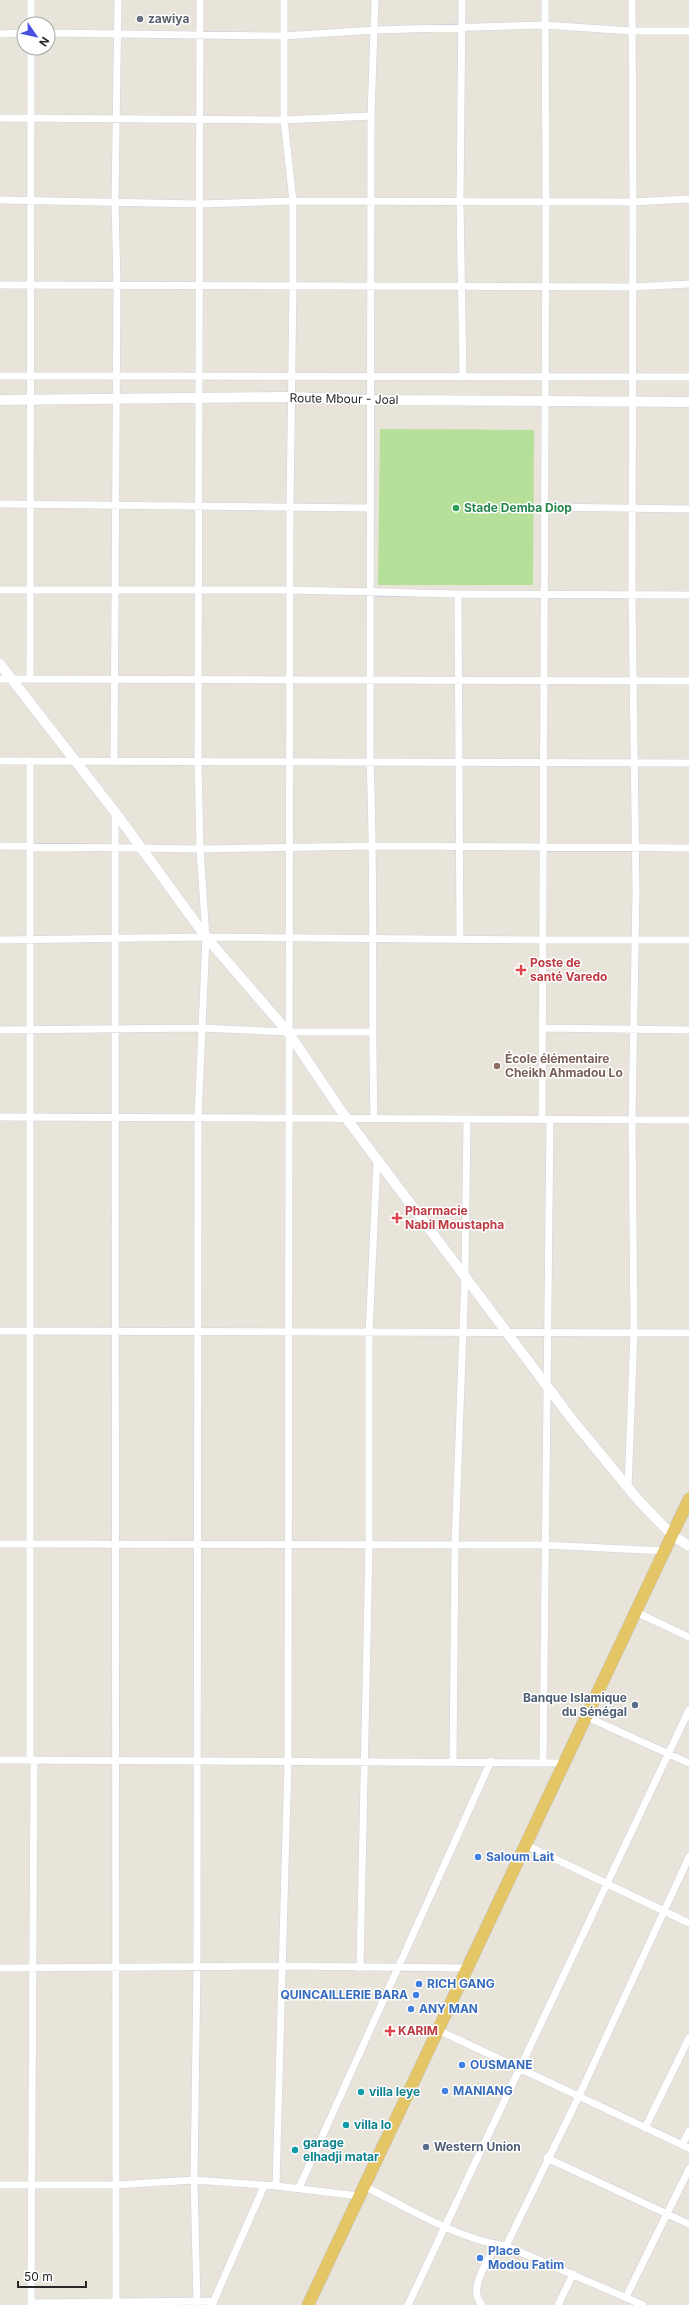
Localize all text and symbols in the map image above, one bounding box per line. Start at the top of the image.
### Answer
place label: zawiya [148,11,189,26]
marker: zawiya [135,14,145,24]
north arrow [16,16,56,56]
text: N [36,34,52,49]
street label: Route Mbour - Joal [289,390,399,407]
place label: Stade Demba Diop [464,500,572,515]
marker: Stade Demba Diop [451,503,461,513]
place label: Poste de santé Varedo [530,955,607,984]
marker: Poste de santé Varedo [515,964,527,976]
place label: École élémentaire Cheikh Ahmadou Lo [505,1051,623,1080]
marker: École élémentaire Cheikh Ahmadou Lo [492,1061,502,1071]
place label: Pharmacie Nabil Moustapha [405,1203,504,1232]
marker: Pharmacie Nabil Moustapha [392,1213,402,1223]
place label: Banque Islamique du Sénégal [523,1690,627,1719]
marker: Banque Islamique du Sénégal [630,1700,640,1710]
place label: Saloum Lait [486,1849,555,1864]
marker: Saloum Lait [473,1852,483,1862]
place label: RICH GANG [427,1976,495,1991]
marker: RICH GANG [414,1979,424,1989]
place label: QUINCAILLERIE BARA [281,1987,408,2002]
marker: QUINCAILLERIE BARA [411,1990,421,2000]
place label: ANY MAN [419,2001,478,2016]
marker: ANY MAN [406,2004,416,2014]
place label: KARIM [398,2023,438,2038]
marker: KARIM [385,2026,395,2036]
place label: OUSMANE [470,2057,532,2072]
marker: OUSMANE [457,2060,467,2070]
place label: MANIANG [453,2083,513,2098]
place label: villa leye [369,2084,420,2099]
marker: MANIANG [440,2086,450,2096]
marker: villa leye [356,2087,366,2097]
place label: villa lo [354,2117,391,2132]
marker: villa lo [341,2120,351,2130]
place label: garage elhadji matar [303,2135,379,2164]
place label: Western Union [434,2139,521,2154]
marker: Western Union [421,2142,431,2152]
marker: garage elhadji matar [290,2145,300,2155]
place label: Place Modou Fatim [488,2243,564,2272]
marker: Place Modou Fatim [475,2253,485,2263]
scale bar [18,2263,86,2289]
text: 50 m [24,2269,53,2284]

